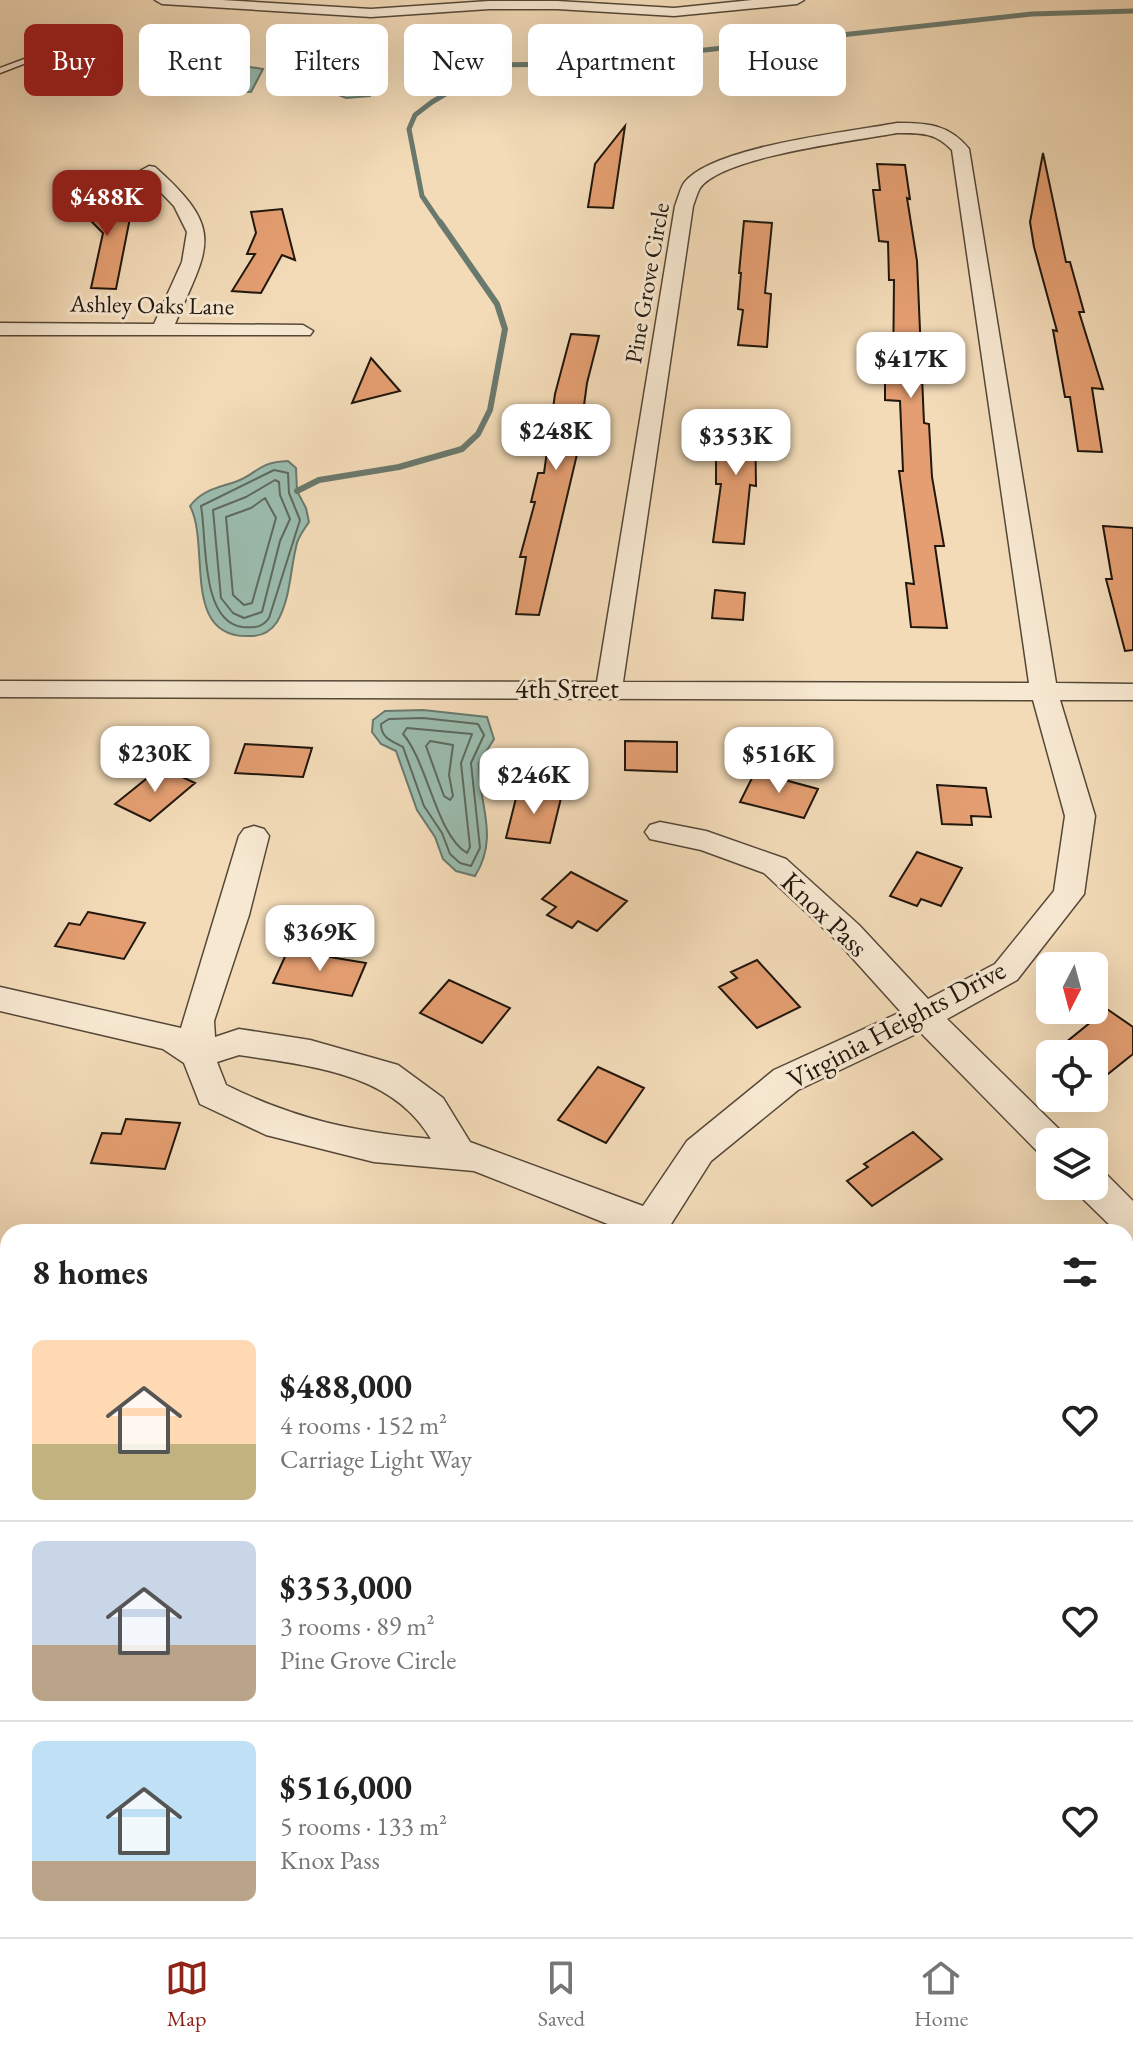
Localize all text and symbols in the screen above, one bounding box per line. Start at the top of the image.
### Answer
chip: Buy [24,24,123,96]
chip: Rent [139,24,250,96]
chip: Filters [266,24,388,96]
chip: New [404,24,512,96]
chip: Apartment [528,24,703,96]
chip: House [719,24,846,96]
pin: $488K [51,170,163,238]
text: $488K [70,179,144,213]
street label: Pine Grove Circle [617,200,676,366]
street label: Ashley Oaks Lane [69,288,235,321]
pin: $417K [855,332,967,400]
text: $417K [874,341,948,375]
pin: $248K [500,404,612,472]
pin: $353K [680,409,792,477]
text: $248K [519,413,593,447]
text: $353K [699,418,773,452]
street label: 4th Street [515,670,619,706]
pin: $230K [99,726,211,794]
pin: $516K [723,727,835,795]
text: $230K [118,735,192,769]
text: $516K [742,736,816,770]
pin: $246K [478,748,590,816]
text: $246K [497,757,571,791]
street label: Knox Pass [774,864,876,964]
pin: $369K [264,905,376,973]
text: $369K [283,914,357,948]
street label: Virginia Heights Drive [781,951,1011,1097]
north arrow [1036,952,1108,1024]
map controls [1036,952,1108,1200]
button: locate [1036,1040,1108,1112]
button: layers [1036,1128,1108,1200]
text: 8 homes [32,1250,148,1294]
icon: filters [1058,1250,1102,1294]
text: $488,000 [280,1364,412,1408]
icon: home [96,1372,192,1468]
icon: heart [1058,1398,1102,1442]
text: 4 rooms · 152 m² [280,1408,447,1442]
text: Carriage Light Way [280,1442,472,1476]
text: $353,000 [280,1565,412,1609]
icon: home [96,1573,192,1669]
icon: heart [1058,1599,1102,1643]
text: 3 rooms · 89 m² [280,1609,435,1643]
text: Pine Grove Circle [280,1643,456,1677]
text: $516,000 [280,1765,412,1809]
icon: home [96,1773,192,1869]
icon: heart [1058,1799,1102,1843]
text: 5 rooms · 133 m² [280,1809,447,1843]
text: Knox Pass [280,1843,380,1877]
tab: Map [165,1956,209,2033]
tab: Saved [538,1956,585,2033]
tab: Home [914,1956,968,2033]

